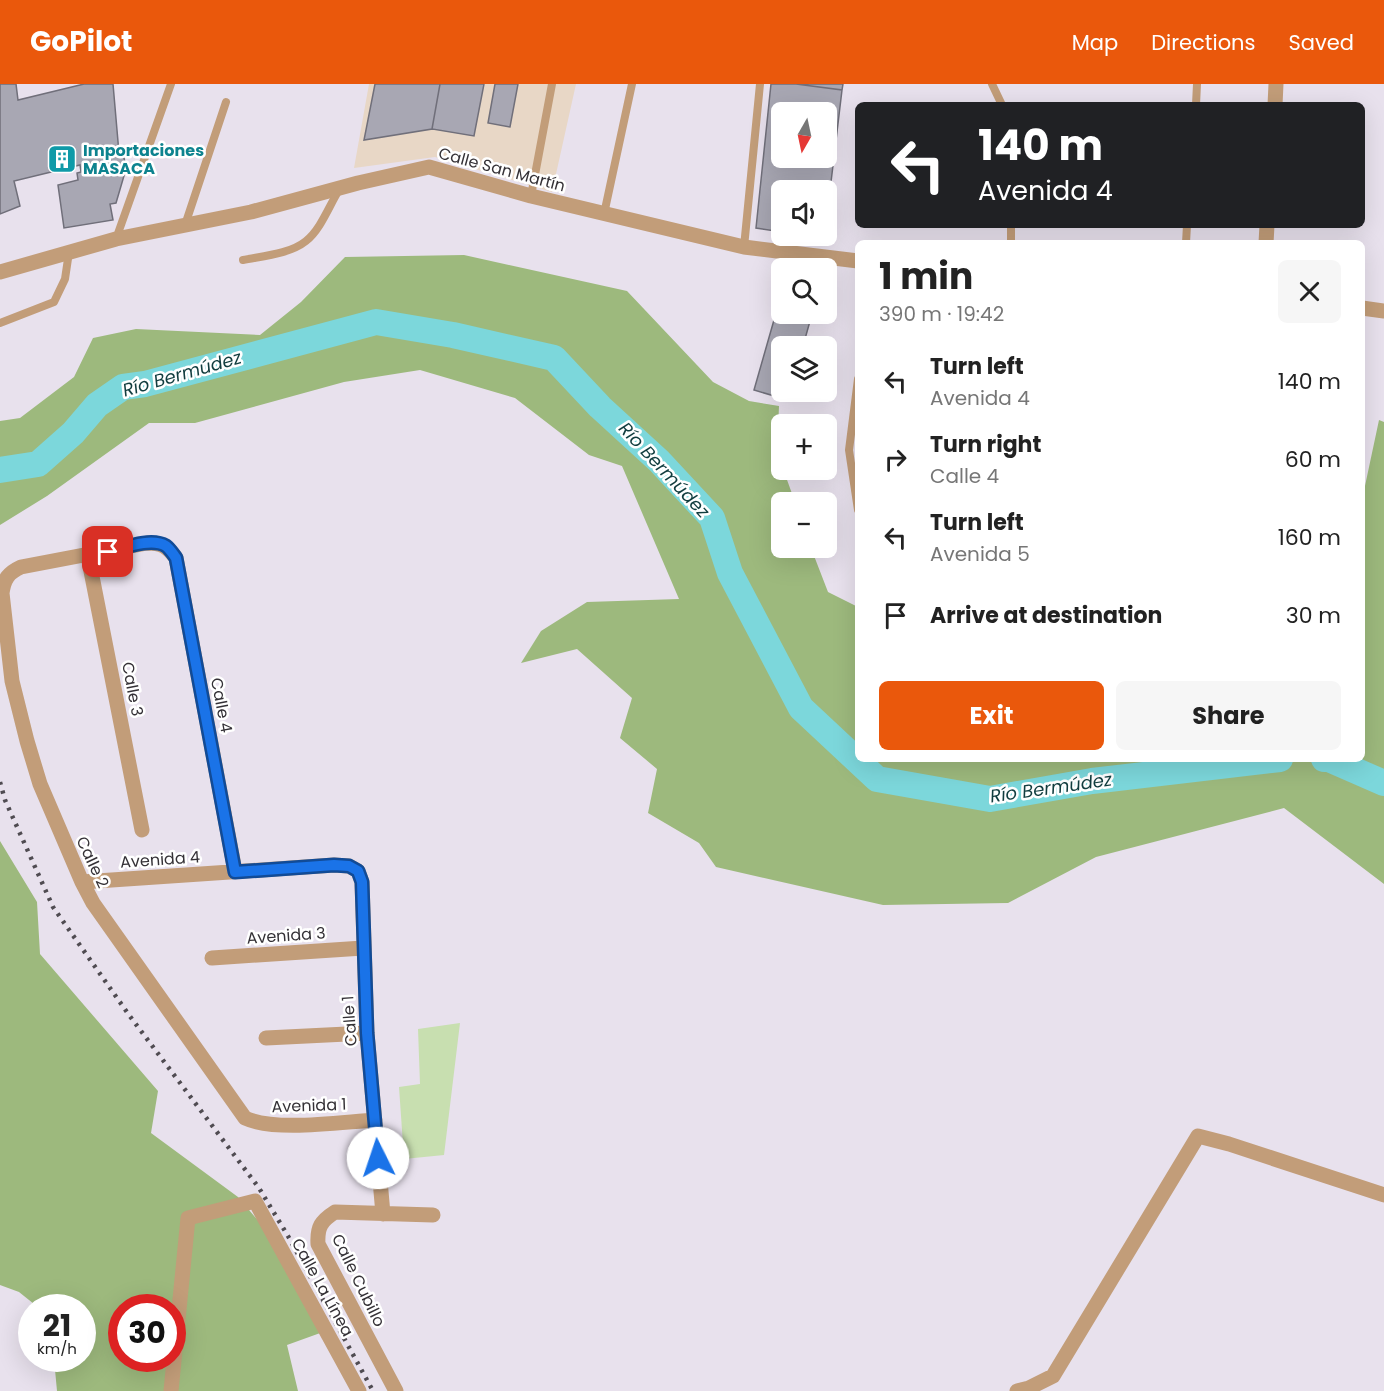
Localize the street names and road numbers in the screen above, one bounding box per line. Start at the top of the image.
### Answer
street label: Calle San Martín [436,141,568,197]
street label: Calle 3 [116,660,149,718]
street label: Calle 4 [205,676,238,734]
street label: Calle 2 [71,833,114,892]
street label: Avenida 4 [119,845,201,874]
street label: Avenida 3 [246,921,326,950]
street label: Calle 1 [336,995,363,1047]
street label: Avenida 1 [271,1093,347,1118]
street label: Calle Cubillo [326,1230,391,1331]
street label: Calle La Línea [286,1234,359,1341]

